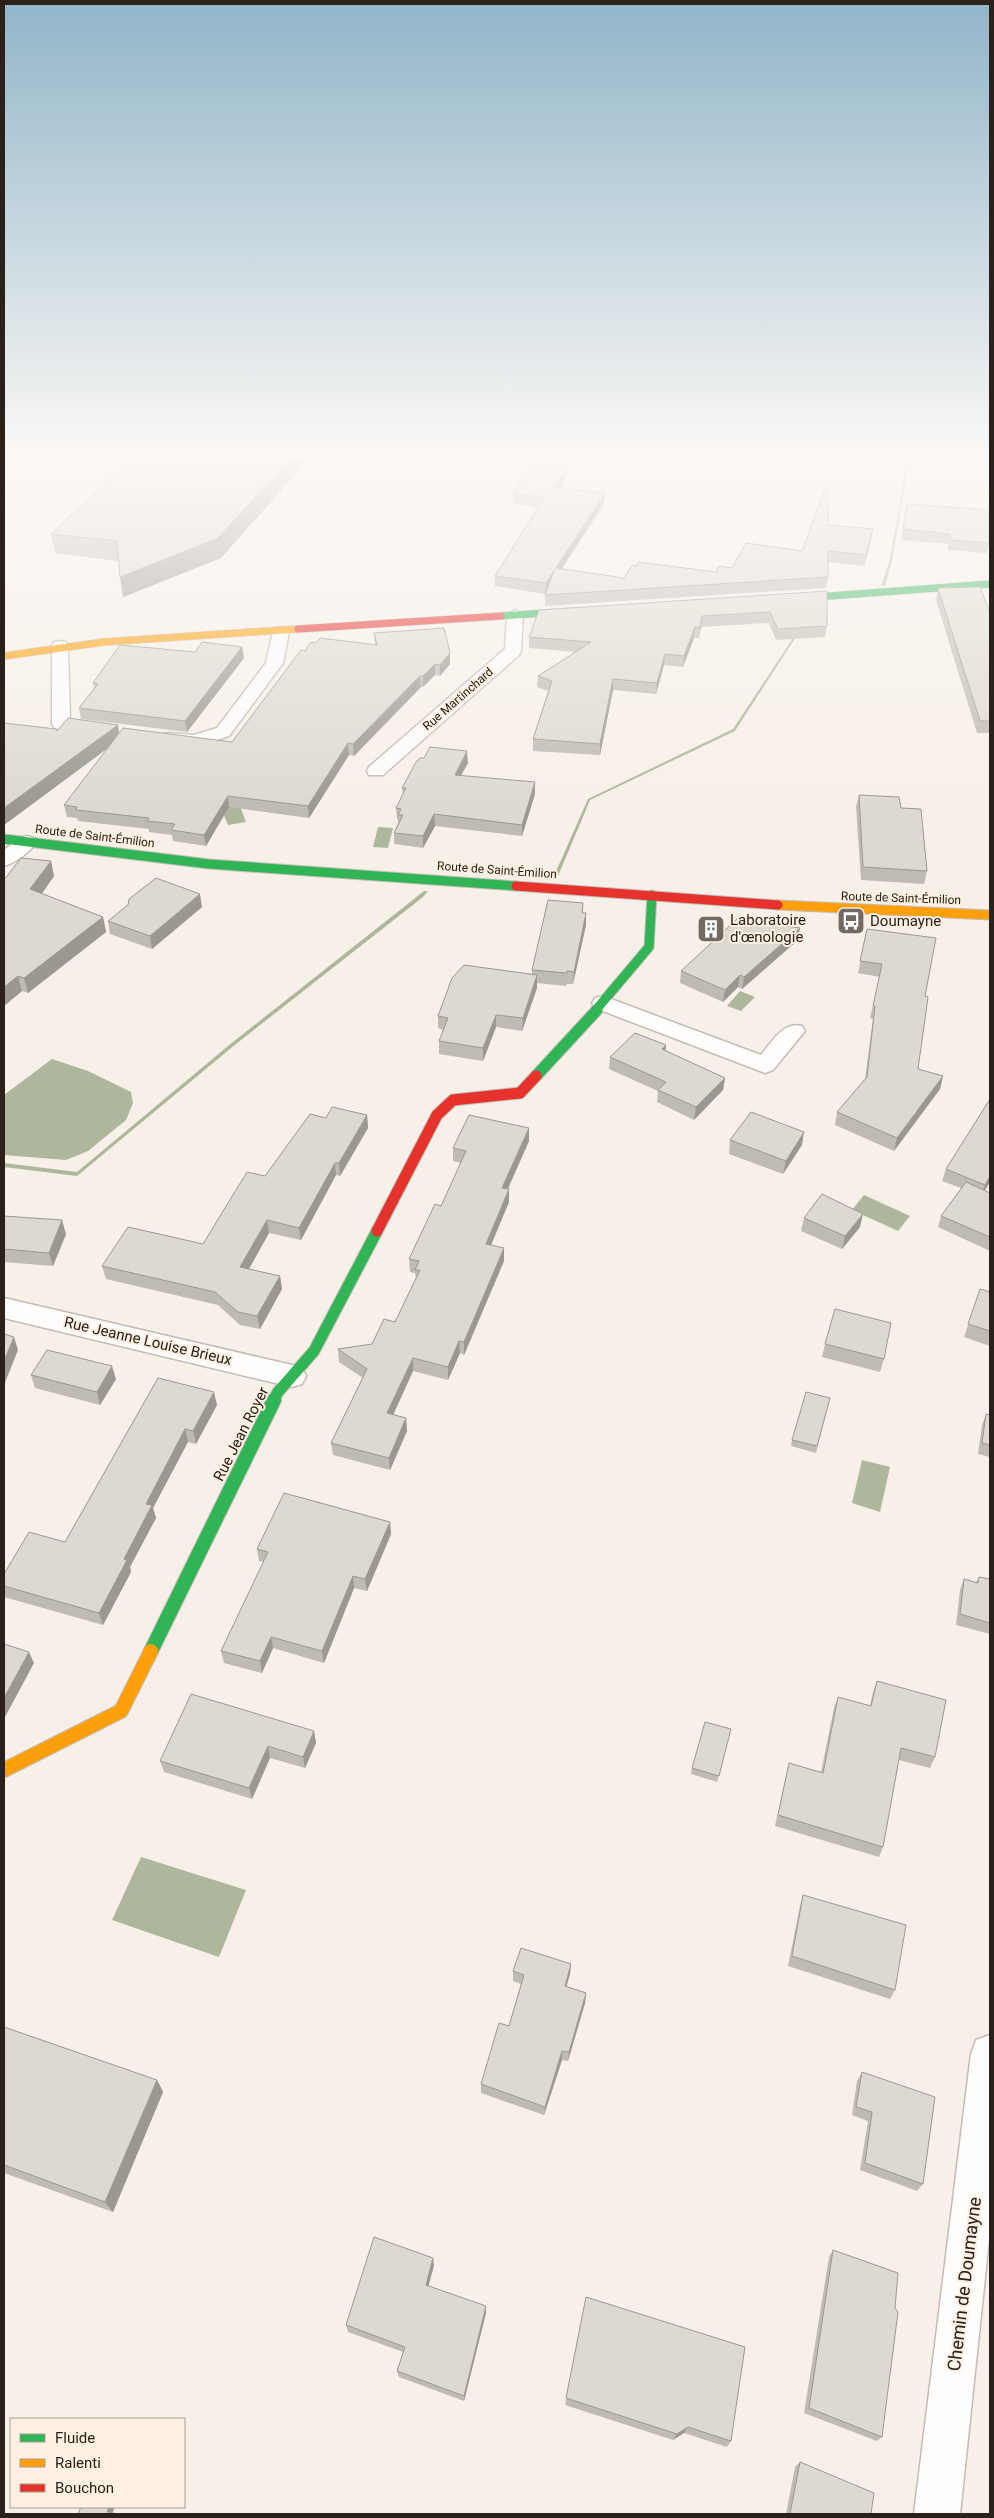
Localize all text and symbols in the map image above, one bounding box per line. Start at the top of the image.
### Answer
street label: Rue Martinchard [420,665,496,733]
street label: Route de Saint-Émilion [34,821,156,850]
street label: Route de Saint-Émilion [437,858,558,881]
street label: Route de Saint-Émilion [841,888,961,907]
bus stop icon: Doumayne [836,906,866,936]
place label: Laboratoire d'œnologie [730,911,806,946]
place label: Doumayne [870,912,941,930]
building icon: Laboratoire d'œnologie [696,914,726,944]
street label: Rue Jeanne Louise Brieux [62,1313,234,1369]
street label: Rue Jean Royer [210,1384,272,1484]
street label: Chemin de Doumayne [943,2196,985,2372]
legend [10,2418,185,2508]
text: Fluide [55,2429,95,2447]
text: Ralenti [55,2454,101,2472]
text: Bouchon [55,2479,114,2497]

